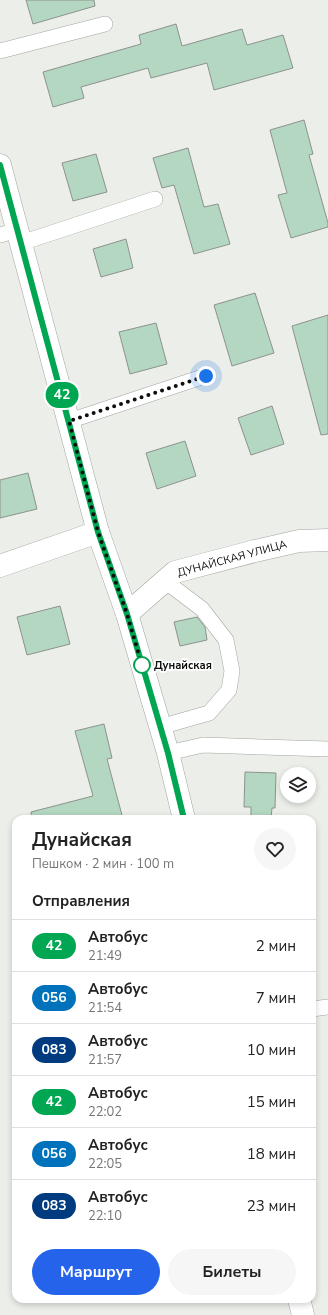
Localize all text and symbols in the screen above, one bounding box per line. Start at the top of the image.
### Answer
your location [196,366,216,386]
line badge: 42 [44,382,80,408]
text: 42 [54,385,70,404]
street label: ДУНАЙСКАЯ УЛИЦА [176,537,289,580]
marker: Дунайская [133,656,151,674]
place label: Дунайская [154,658,212,673]
map controls [280,767,316,803]
button: layers [280,767,316,803]
text: Дунайская [32,827,132,853]
button: heart [254,828,296,870]
text: Пешком · 2 мин · 100 m [32,855,174,873]
text: Отправления [32,891,130,911]
text: Автобус [88,927,148,947]
text: 42 [46,936,62,955]
text: 2 мин [256,936,296,956]
text: 21:49 [88,947,122,965]
text: Автобус [88,979,148,999]
text: 056 [41,988,67,1007]
text: 7 мин [256,988,296,1008]
text: 21:54 [88,999,122,1017]
text: Автобус [88,1031,148,1051]
text: 083 [41,1040,67,1059]
text: 10 мин [247,1040,296,1060]
text: 21:57 [88,1051,122,1069]
text: Автобус [88,1083,148,1103]
text: 42 [46,1092,62,1111]
text: 15 мин [247,1092,296,1112]
text: 22:02 [88,1103,122,1121]
text: Автобус [88,1135,148,1155]
text: 056 [41,1144,67,1163]
text: 18 мин [247,1144,296,1164]
text: 22:05 [88,1155,122,1173]
text: Автобус [88,1187,148,1207]
text: 083 [41,1196,67,1215]
text: 23 мин [247,1196,296,1216]
text: 22:10 [88,1207,122,1225]
button: Маршрут [32,1249,160,1295]
button: Билеты [168,1249,296,1295]

